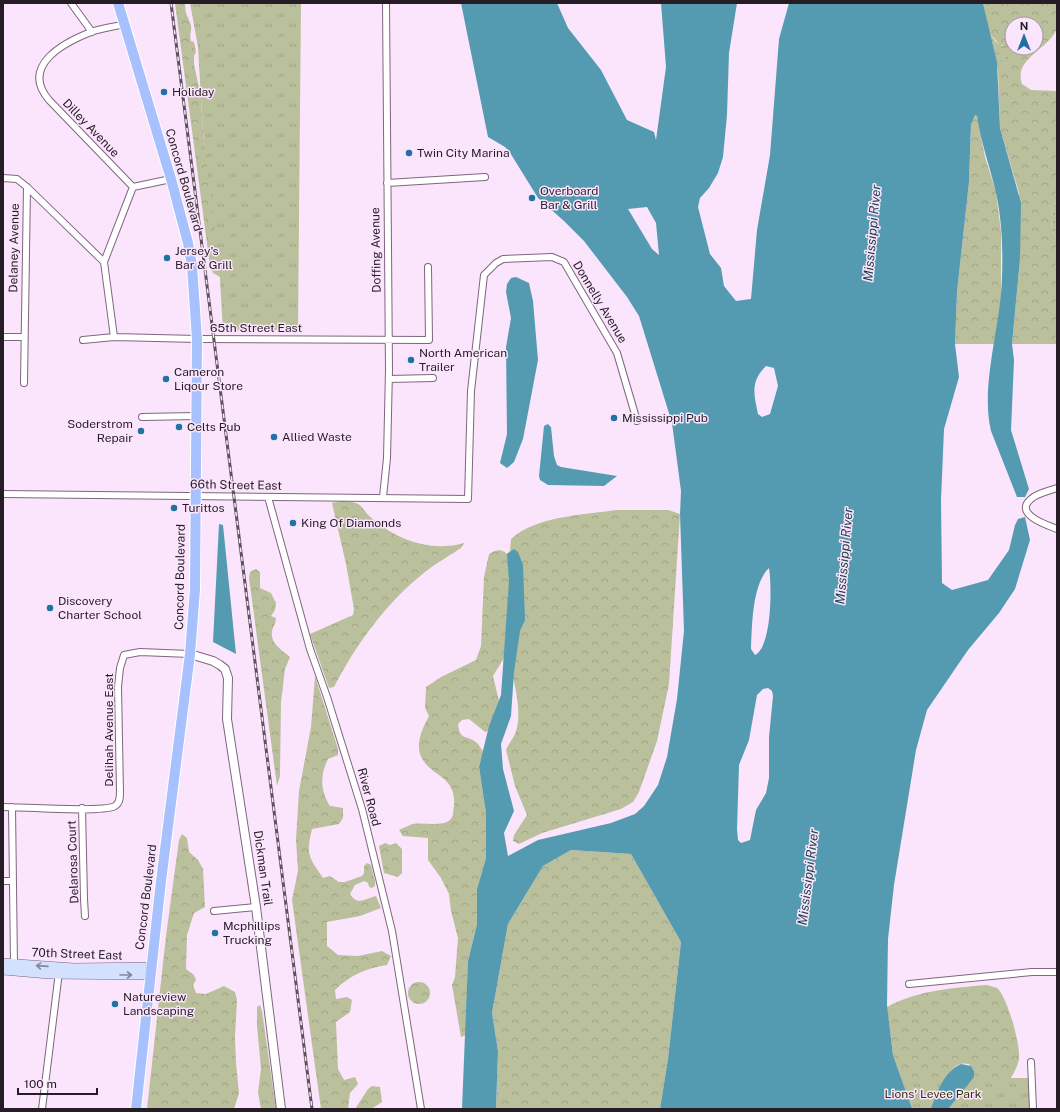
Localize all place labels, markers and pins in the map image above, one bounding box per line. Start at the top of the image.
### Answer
place label: Holiday [172,85,215,99]
marker: Holiday [159,87,169,97]
place label: Twin City Marina [417,146,510,160]
marker: Twin City Marina [404,148,414,158]
place label: Overboard Bar & Grill [540,184,598,212]
marker: Overboard Bar & Grill [527,193,537,203]
place label: Jersey's Bar & Grill [175,244,233,272]
marker: Jersey's Bar & Grill [162,253,172,263]
place label: North American Trailer [419,346,507,374]
marker: North American Trailer [406,355,416,365]
place label: Cameron Liqour Store [174,365,243,393]
marker: Cameron Liqour Store [161,374,171,384]
place label: Mississippi Pub [622,411,708,425]
marker: Mississippi Pub [609,413,619,423]
place label: Soderstrom Repair [67,417,133,445]
place label: Celts Pub [187,420,241,434]
marker: Celts Pub [174,422,184,432]
marker: Soderstrom Repair [136,426,146,436]
place label: Allied Waste [282,430,352,444]
marker: Allied Waste [269,432,279,442]
place label: Turittos [182,501,225,515]
marker: Turittos [169,503,179,513]
place label: King Of Diamonds [301,516,401,530]
marker: King Of Diamonds [288,518,298,528]
place label: Discovery Charter School [58,594,142,622]
marker: Discovery Charter School [45,603,55,613]
place label: Mcphillips Trucking [223,919,280,947]
marker: Mcphillips Trucking [210,928,220,938]
place label: Natureview Landscaping [123,990,194,1018]
marker: Natureview Landscaping [110,999,120,1009]

